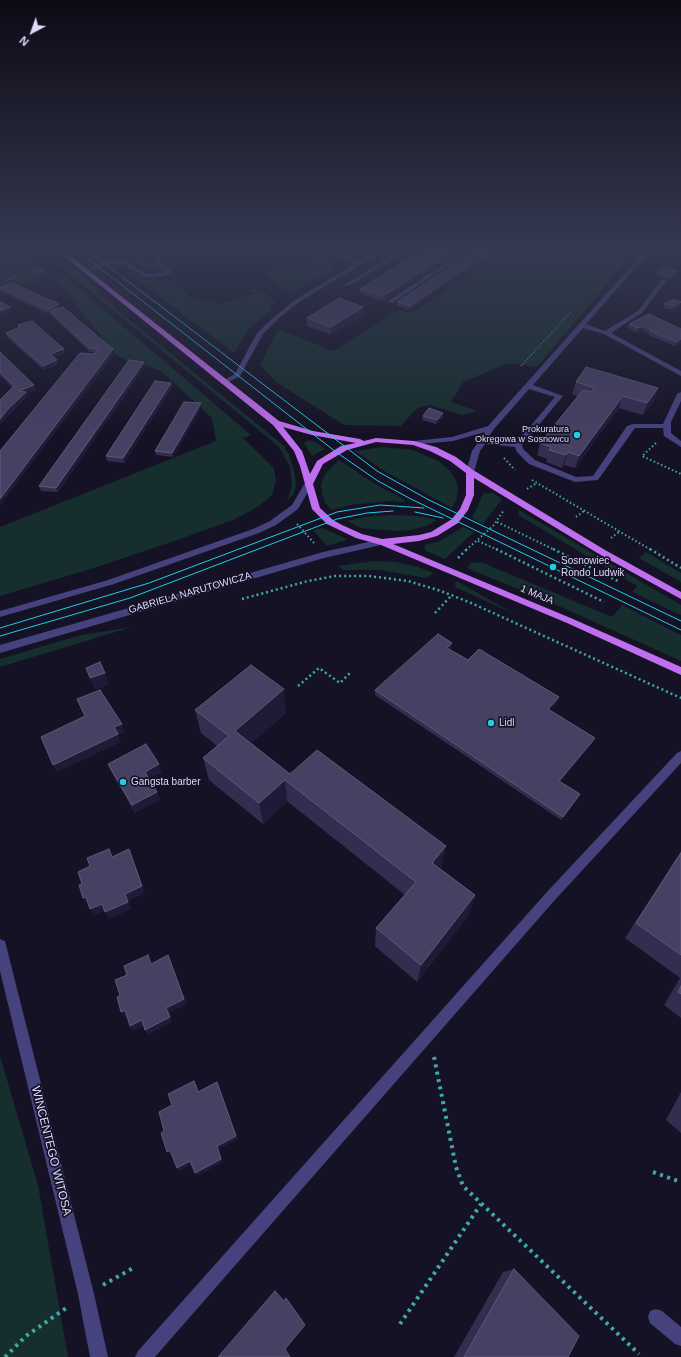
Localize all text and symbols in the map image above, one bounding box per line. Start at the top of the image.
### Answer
north arrow [12,12,52,52]
text: N [17,34,31,48]
place label: Prokuratura Okręgowa w Sosnowcu [475,425,569,446]
marker: Prokuratura Okręgowa w Sosnowcu [572,430,582,440]
place label: Sosnowiec Rondo Ludwik [561,555,624,578]
marker: Sosnowiec Rondo Ludwik [548,562,558,572]
street label: GABRIELA NARUTOWICZA [127,570,253,616]
street label: 1 MAJA [519,583,555,607]
place label: Lidl [499,717,515,729]
marker: Lidl [486,718,496,728]
place label: Gangsta barber [131,776,200,788]
marker: Gangsta barber [118,777,128,787]
street label: WINCENTEGO WITOSA [28,1085,74,1217]

